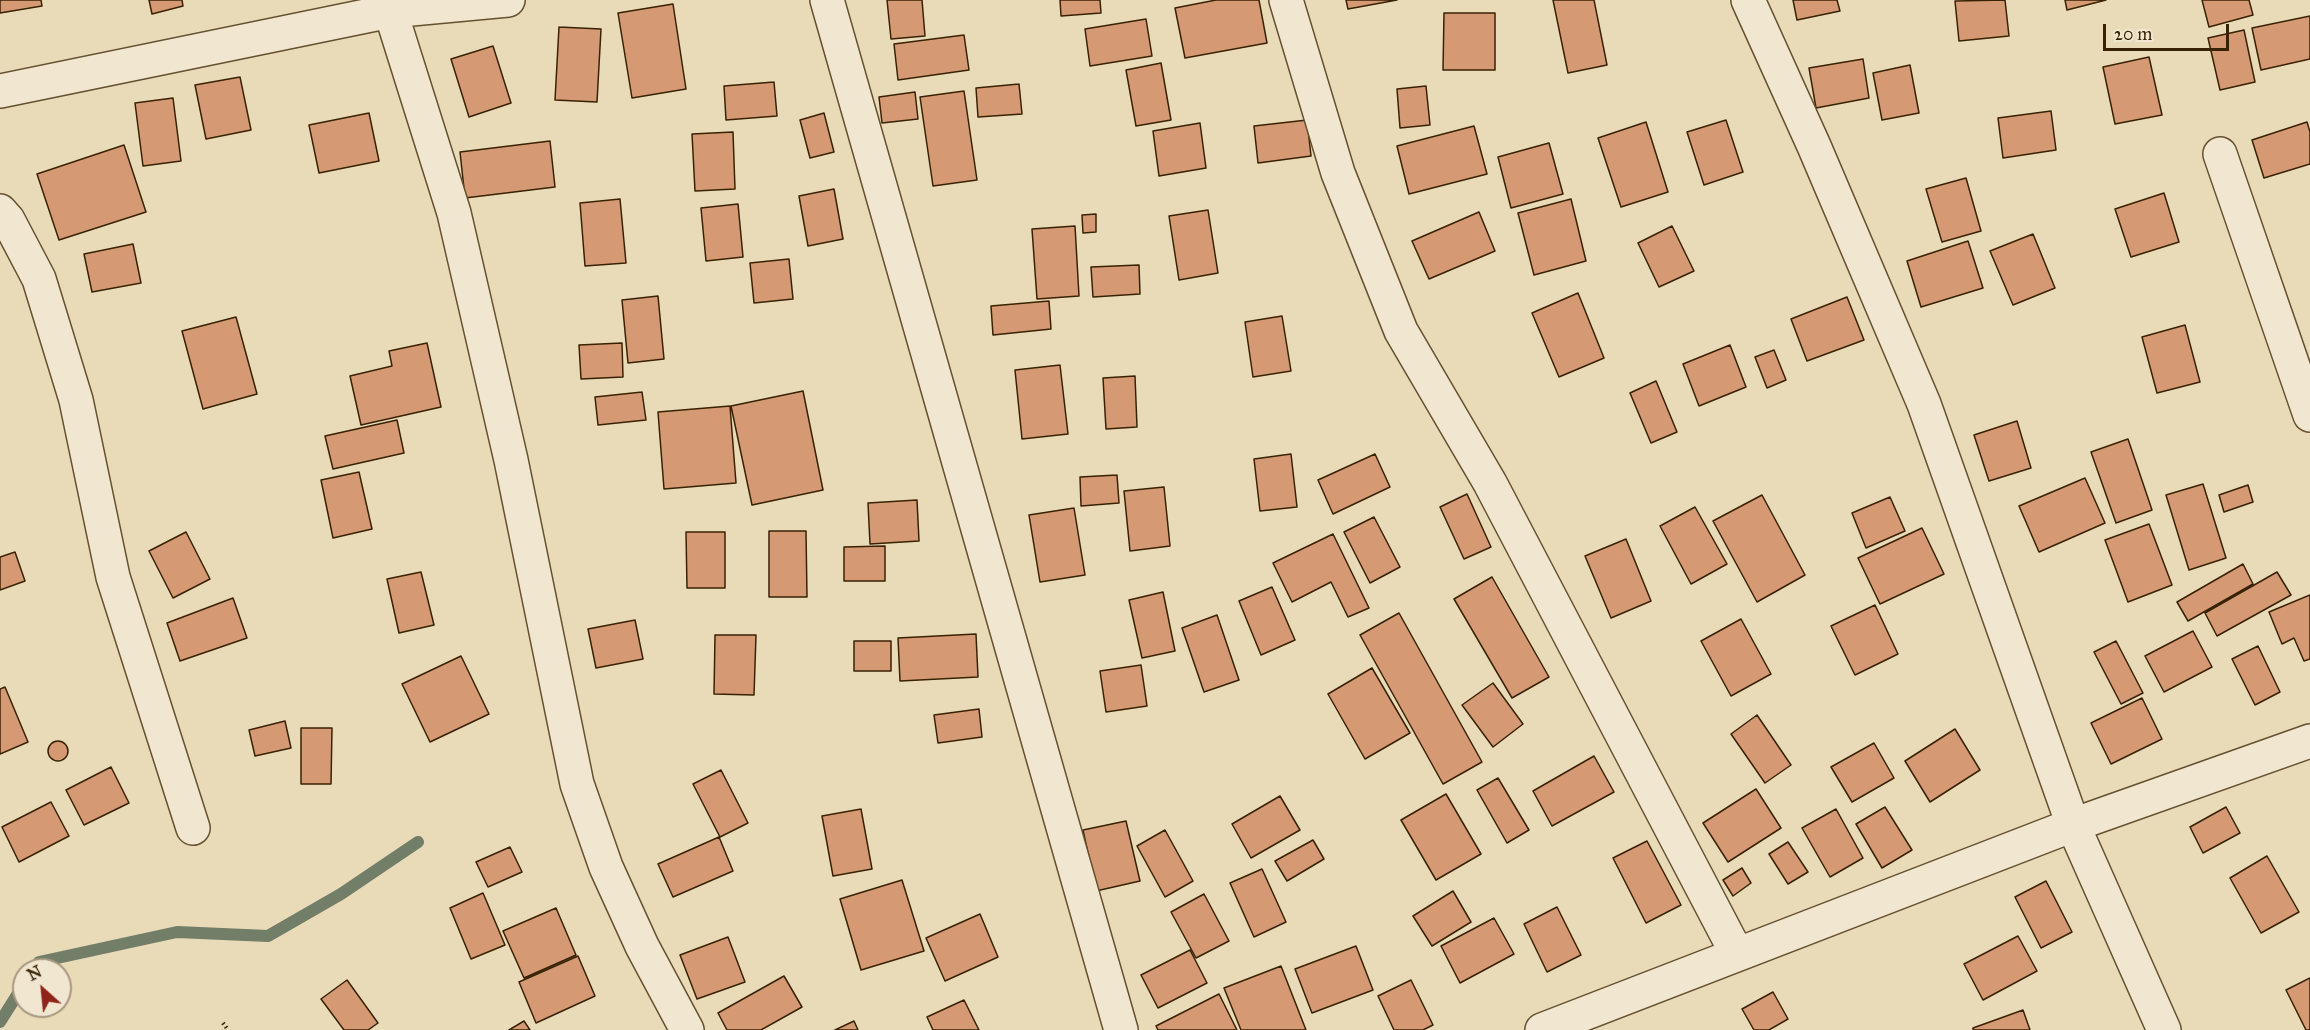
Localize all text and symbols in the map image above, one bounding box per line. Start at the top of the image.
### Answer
scale bar [2106,12,2232,50]
text: 20 m [2114,23,2152,45]
north arrow [12,958,72,1018]
text: N [24,962,45,985]

